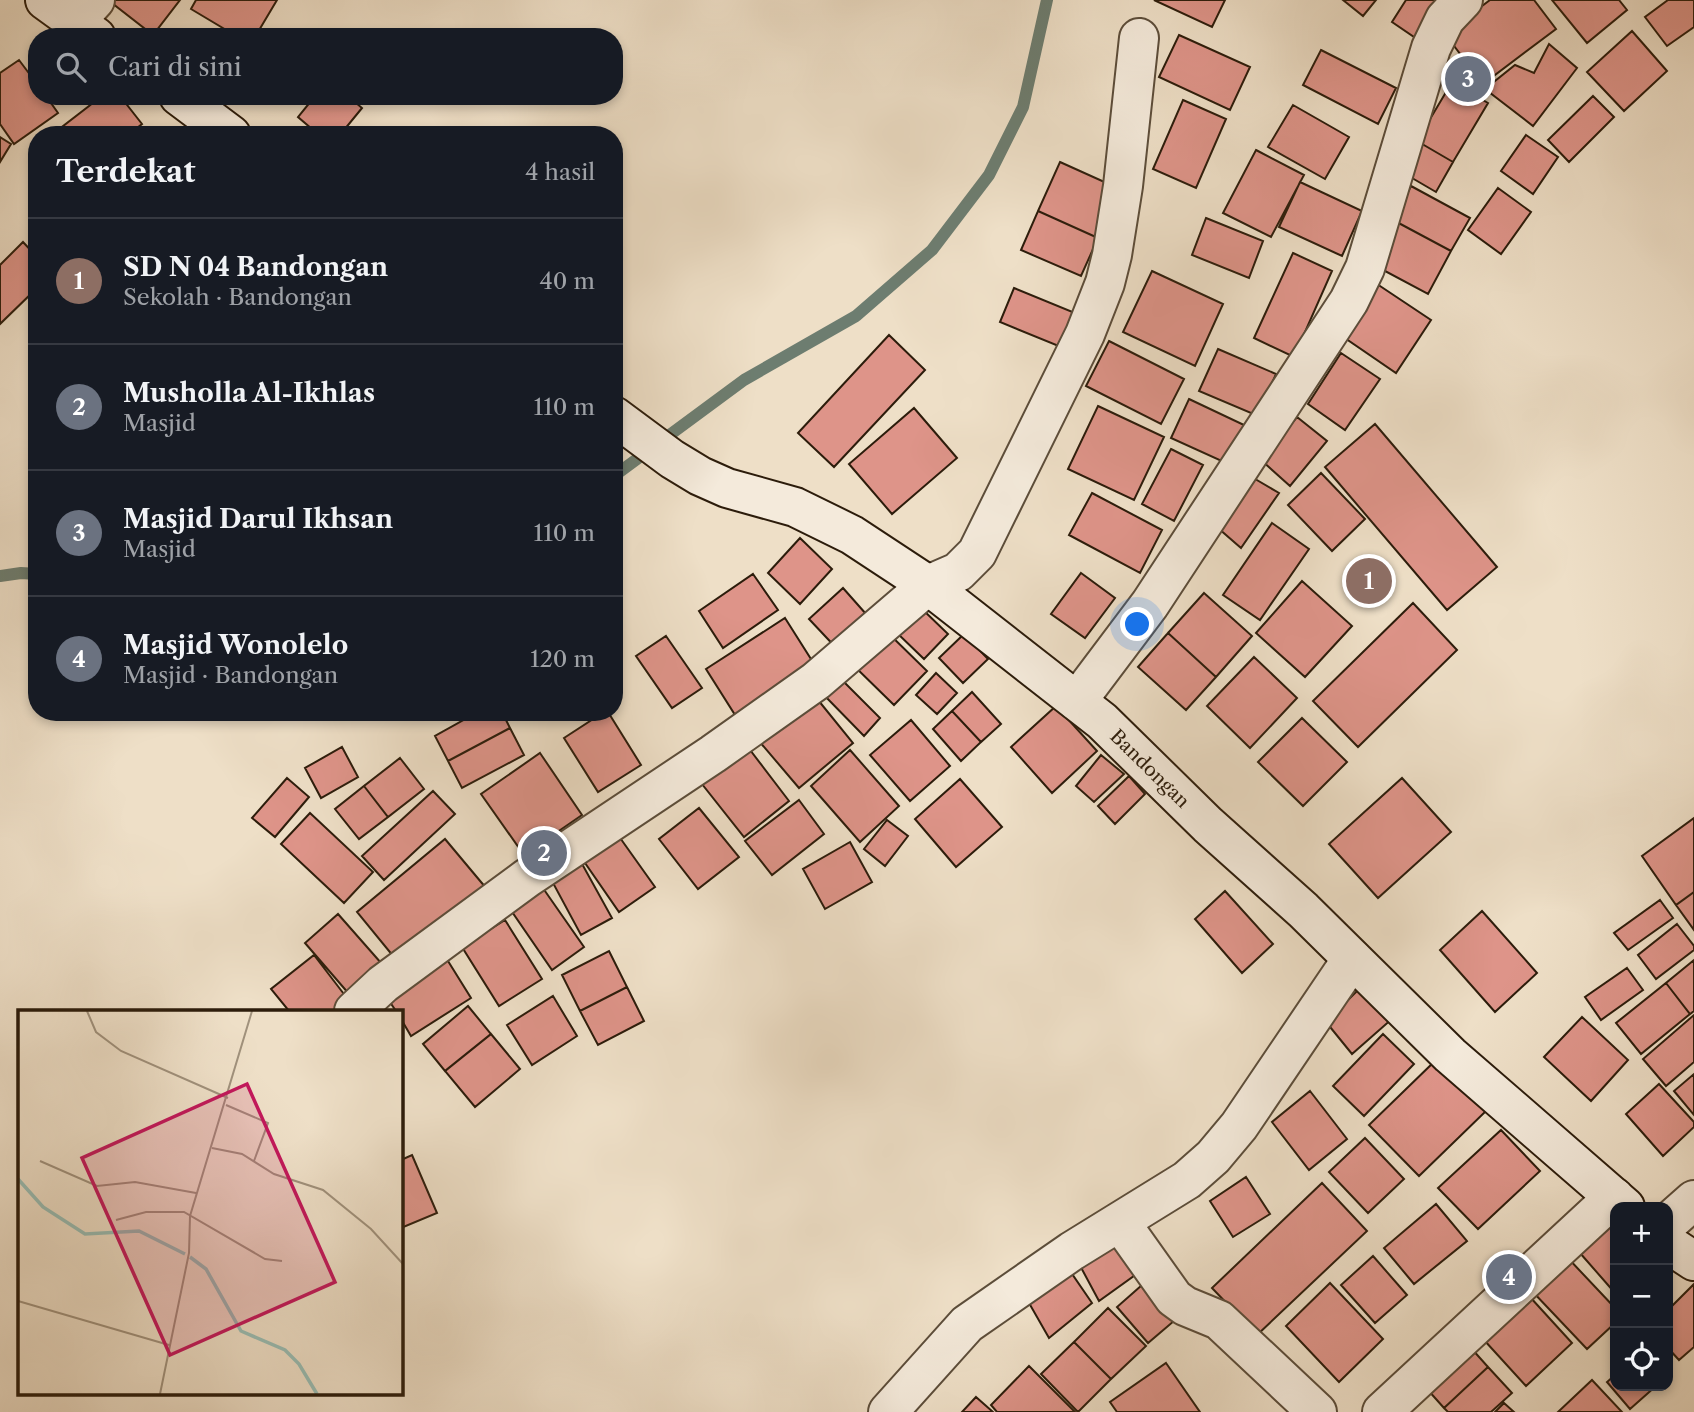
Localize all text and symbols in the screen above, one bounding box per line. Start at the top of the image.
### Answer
search box [28,28,623,105]
icon: search [52,48,90,86]
text: Cari di sini [108,51,242,83]
pin: 3 [1445,53,1491,105]
text: Terdekat [56,153,196,190]
text: 4 hasil [525,158,595,186]
text: SD N 04 Bandongan [123,251,388,283]
text: 1 [74,267,84,295]
text: 40 m [540,267,595,295]
text: Sekolah · Bandongan [123,283,352,311]
text: Musholla Al-Ikhlas [123,377,375,409]
text: 2 [72,393,86,421]
text: 110 m [534,393,595,421]
text: Masjid [123,409,196,437]
text: Masjid Darul Ikhsan [123,503,393,535]
text: 3 [73,519,86,547]
text: 110 m [534,519,595,547]
text: Masjid [123,535,196,563]
pin: 1 [1346,555,1392,607]
your location [1120,607,1154,641]
text: Masjid Wonolelo [123,629,348,661]
text: 4 [72,645,86,673]
text: 120 m [530,645,595,673]
text: Masjid · Bandongan [123,661,338,689]
street label: Bandongan [1106,724,1195,812]
pin: 2 [521,827,567,879]
inset map [18,1010,402,1394]
map controls [1610,1202,1673,1391]
button: + [1610,1202,1673,1265]
pin: 4 [1486,1251,1532,1303]
button: − [1610,1265,1673,1328]
button: locate [1610,1328,1673,1391]

